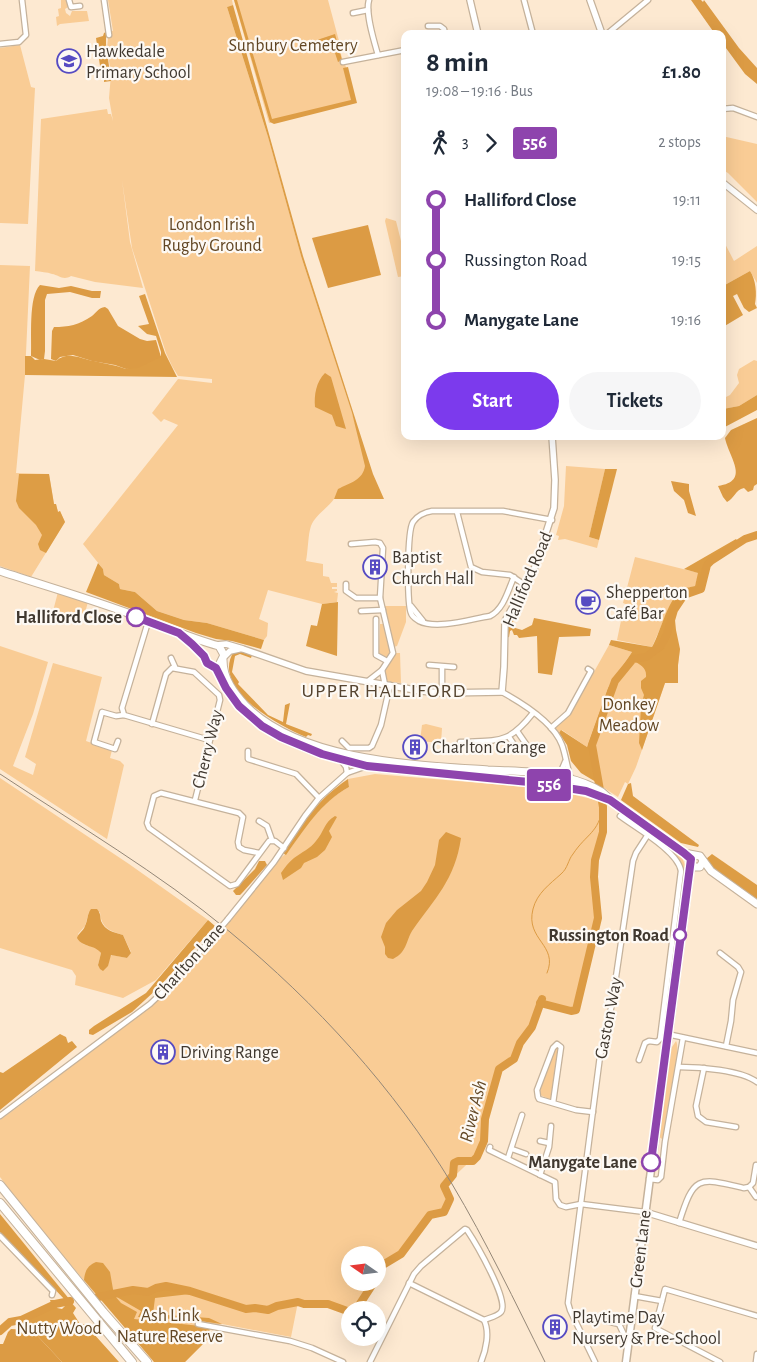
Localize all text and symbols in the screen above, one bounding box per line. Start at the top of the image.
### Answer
park label: Sunbury Cemetery [228,37,358,55]
place label: Hawkedale Primary School [86,43,191,82]
school or university icon: Hawkedale Primary School [56,48,82,74]
text: 8 min [426,49,489,77]
text: £1.80 [662,63,701,82]
text: 19:08 – 19:16 · Bus [426,83,533,99]
icon: walk [426,129,454,157]
icon: forward [477,129,505,157]
text: 3 [462,134,469,150]
text: 556 [523,134,547,152]
text: 2 stops [658,134,701,150]
text: Halliford Close [464,191,576,210]
text: 19:11 [673,192,701,208]
park label: London Irish Rugby Ground [162,216,262,255]
text: Russington Road [464,251,587,270]
text: 19:15 [672,252,701,268]
text: Manygate Lane [464,311,579,330]
text: 19:16 [671,312,701,328]
button: Start [426,372,559,430]
button: Tickets [569,372,701,430]
street label: Halliford Road [500,529,556,629]
place label: Baptist Church Hall [392,549,474,588]
building icon: Baptist Church Hall [362,554,388,580]
place label: Shepperton Café Bar [606,584,688,623]
cafe icon: Shepperton Café Bar [575,589,601,615]
marker: Halliford Close [126,607,146,627]
place label: Halliford Close [16,609,122,627]
district label: UPPER HALLIFORD [302,681,466,701]
park label: Donkey Meadow [599,696,659,735]
street label: Cherry Way [190,708,227,790]
building icon: Charlton Grange [402,734,428,760]
place label: Charlton Grange [432,739,546,757]
line badge: 556 [520,769,578,801]
text: 556 [537,776,561,794]
street label: Charlton Lane [151,920,229,1004]
place label: Russington Road [548,927,670,945]
marker: Russington Road [673,928,687,942]
street label: Gaston Way [592,975,626,1061]
building icon: Driving Range [150,1039,176,1065]
place label: Driving Range [180,1044,279,1062]
water label: River Ash [457,1078,490,1144]
marker: Manygate Lane [641,1152,661,1172]
place label: Manygate Lane [528,1154,637,1172]
street label: Green Lane [627,1209,655,1289]
north arrow [341,1246,386,1291]
map controls [341,1246,386,1346]
button: locate [341,1301,386,1346]
park label: Ash Link Nature Reserve [117,1307,223,1346]
place label: Playtime Day Nursery & Pre-School [572,1309,721,1348]
building icon: Playtime Day Nursery & Pre-School [542,1314,568,1340]
park label: Nutty Wood [16,1320,102,1338]

